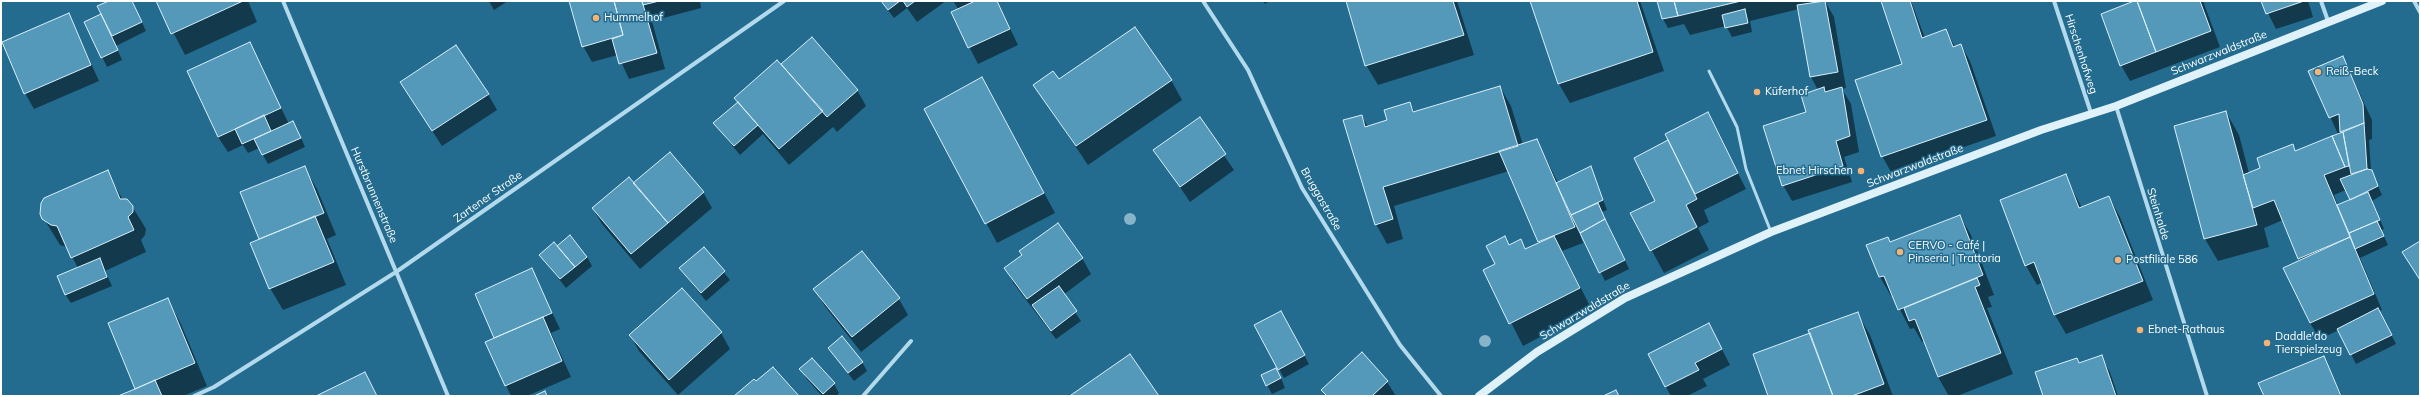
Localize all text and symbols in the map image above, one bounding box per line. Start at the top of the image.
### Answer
place label: Hummelhof [604,11,663,25]
street label: Hirschenhofweg [2062,12,2100,96]
marker: Hummelhof [591,13,601,23]
street label: Schwarzwaldstraße [2169,28,2269,78]
place label: Reiß-Beck [2326,65,2378,79]
marker: Reiß-Beck [2313,67,2323,77]
place label: Küferhof [1765,85,1808,99]
marker: Küferhof [1752,87,1762,97]
street label: Schwarzwaldstraße [1865,141,1965,191]
street label: Hurstbrunnenstraße [348,145,400,245]
place label: Ebnet Hirschen [1776,164,1853,178]
street label: Bruggastraße [1298,165,1344,233]
marker: Ebnet Hirschen [1856,166,1866,176]
street label: Zartener Straße [451,168,525,226]
street label: Steinhalde [2144,186,2172,242]
place label: CERVO - Café | Pinseria | Trattoria [1908,239,2001,265]
marker: CERVO - Café | Pinseria | Trattoria [1895,247,1905,257]
place label: Postfiliale 586 [2126,253,2198,267]
marker: Postfiliale 586 [2113,255,2123,265]
street label: Schwarzwaldstraße [1538,279,1632,343]
place label: Ebnet-Rathaus [2148,323,2225,337]
marker: Ebnet-Rathaus [2135,325,2145,335]
place label: Daddle'do Tierspielzeug [2275,330,2342,356]
marker: Daddle'do Tierspielzeug [2262,338,2272,348]

